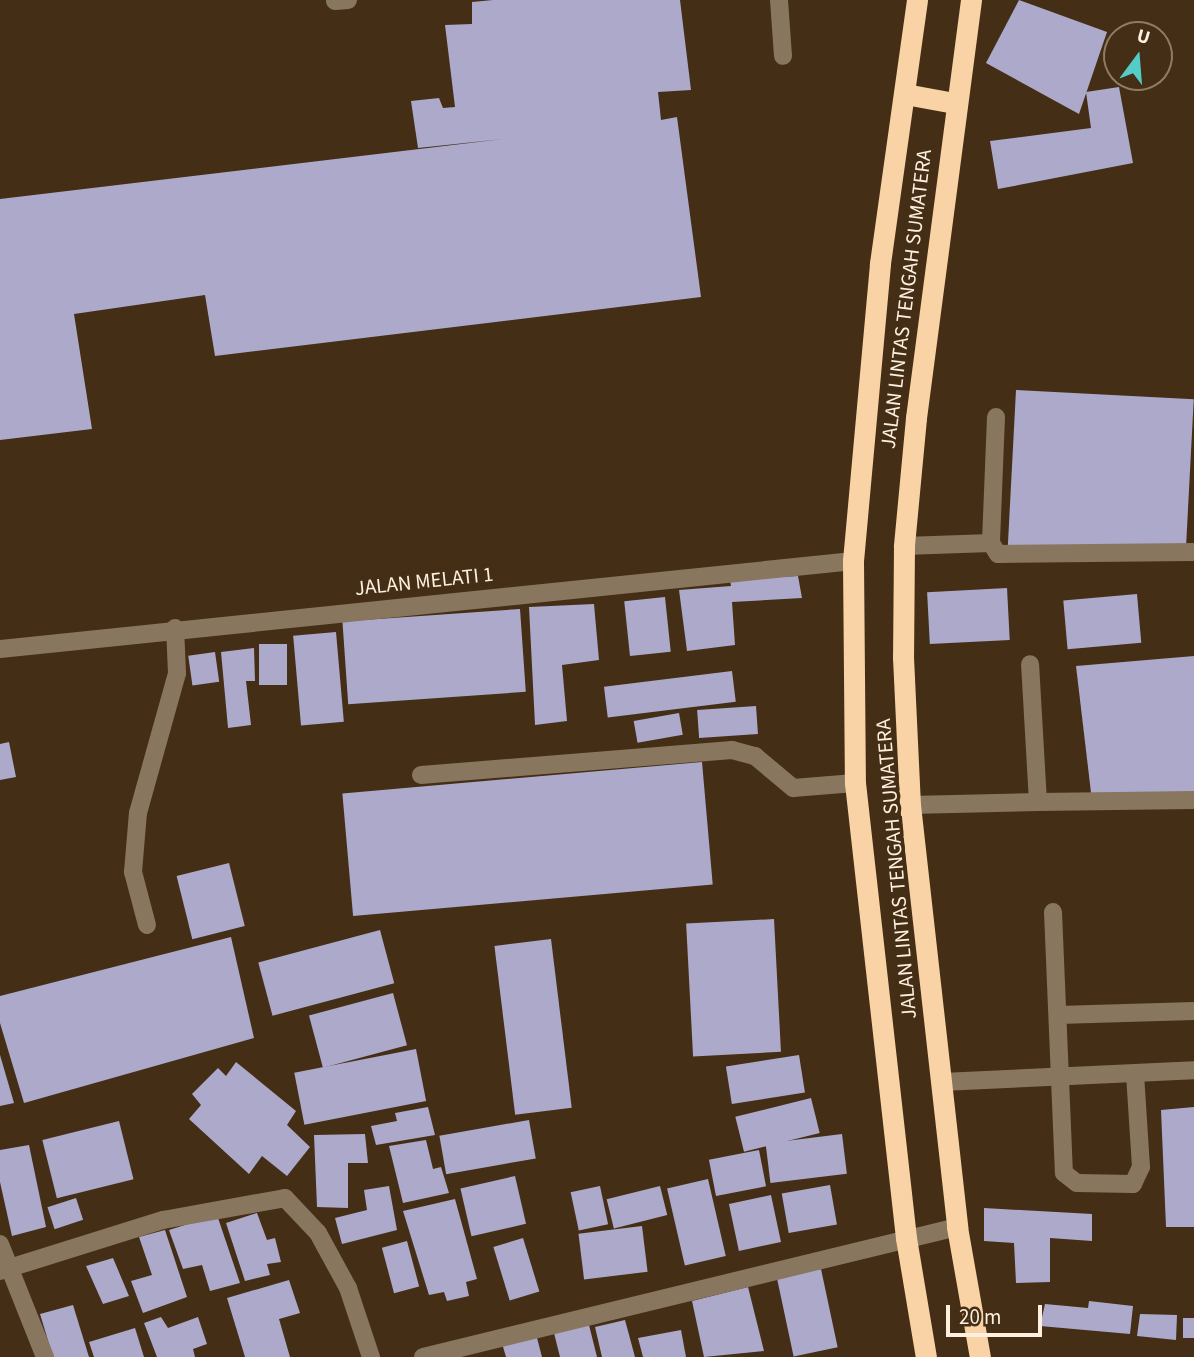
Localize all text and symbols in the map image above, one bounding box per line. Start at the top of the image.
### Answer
north arrow [1103,21,1173,91]
text: U [1134,23,1153,52]
street label: JALAN LINTAS TENGAH SUMATERA [875,148,937,450]
street label: JALAN MELATI 1 [353,561,495,601]
street label: JALAN LINTAS TENGAH SUMATERA [870,718,922,1020]
scale bar [949,1290,1045,1334]
text: 20 m [959,1302,1001,1332]

